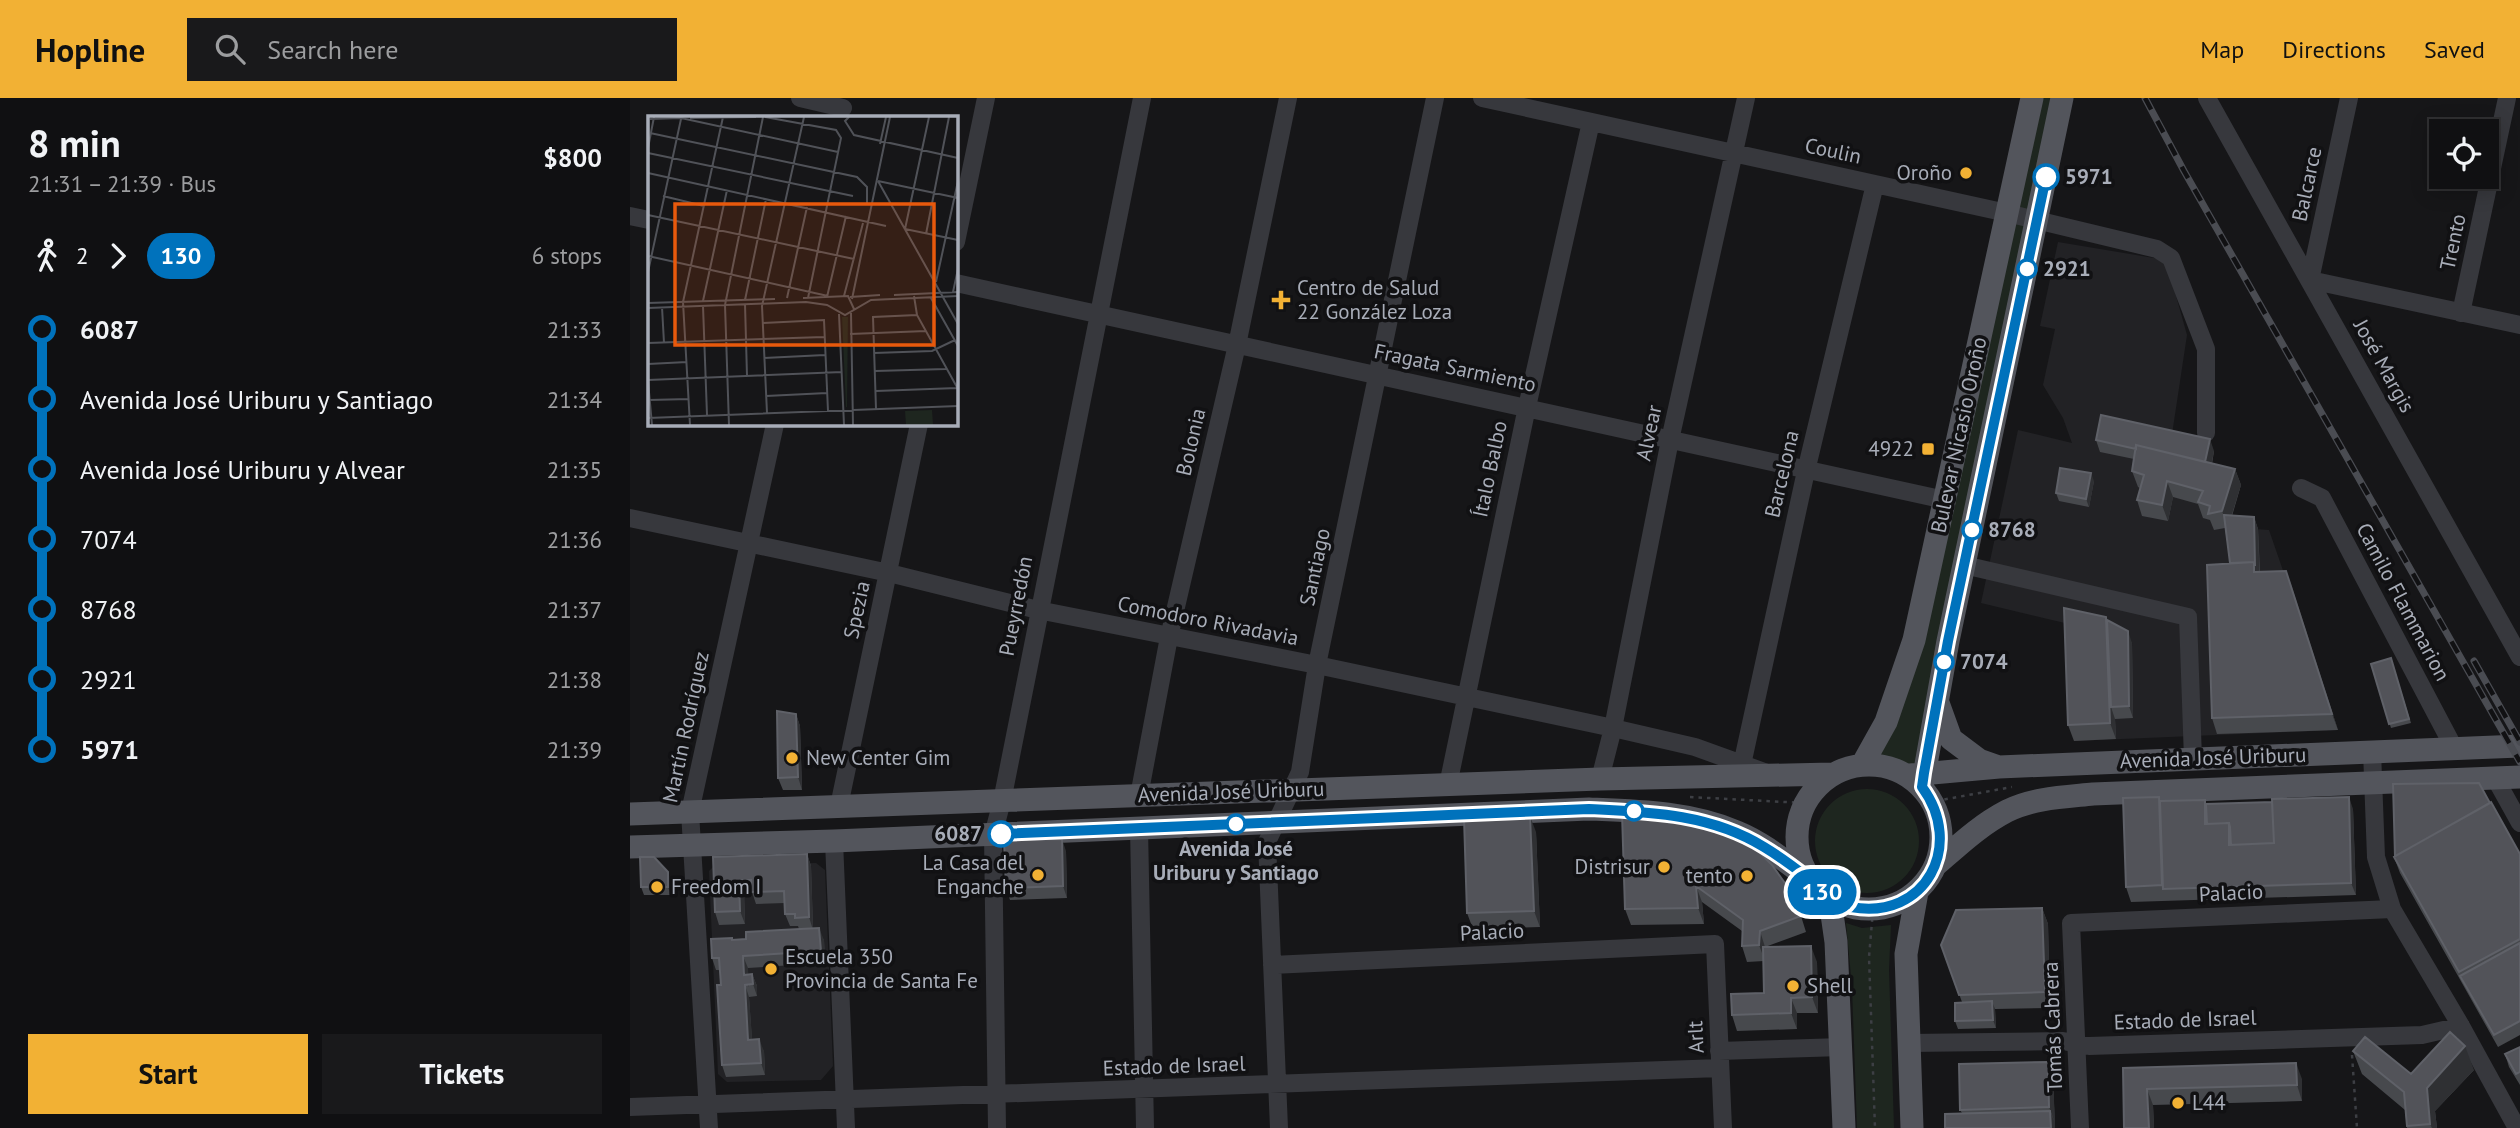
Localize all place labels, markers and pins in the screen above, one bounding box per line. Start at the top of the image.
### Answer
place label: Oroño [1896,159,1952,186]
place label: 5971 [2065,163,2113,190]
marker: 5971 [2033,164,2059,190]
marker: Oroño [1958,165,1974,181]
place label: 2921 [2043,255,2091,282]
marker: 2921 [2017,259,2037,279]
place label: Centro de Salud 22 González Loza [1297,274,1452,325]
marker: Centro de Salud 22 González Loza [1271,290,1291,310]
place label: 4922 [1868,435,1914,462]
marker: 4922 [1920,441,1936,457]
place label: 8768 [1988,516,2036,543]
marker: 8768 [1962,520,1982,540]
place label: 7074 [1960,648,2008,675]
marker: 7074 [1934,652,1954,672]
place label: New Center Gim [806,744,950,771]
marker: New Center Gim [784,750,800,766]
unlabelled marker [1624,801,1644,821]
marker: Avenida José Uriburu y Santiago [1226,814,1246,834]
place label: 6087 [934,820,982,847]
marker: 6087 [988,821,1014,847]
place label: Avenida José Uriburu y Santiago [1153,835,1319,886]
place label: La Casa del Enganche [923,849,1024,900]
place label: Distrisur [1575,853,1650,880]
marker: Distrisur [1656,859,1672,875]
place label: tento [1686,862,1733,889]
marker: La Casa del Enganche [1030,867,1046,883]
marker: tento [1739,868,1755,884]
place label: Freedom I [671,873,761,900]
marker: Freedom I [649,879,665,895]
place label: Escuela 350 Provincia de Santa Fe [785,943,978,994]
marker: Escuela 350 Provincia de Santa Fe [763,961,779,977]
place label: Shell [1807,972,1853,999]
marker: Shell [1785,978,1801,994]
place label: L44 [2192,1089,2226,1116]
marker: L44 [2170,1095,2186,1111]

